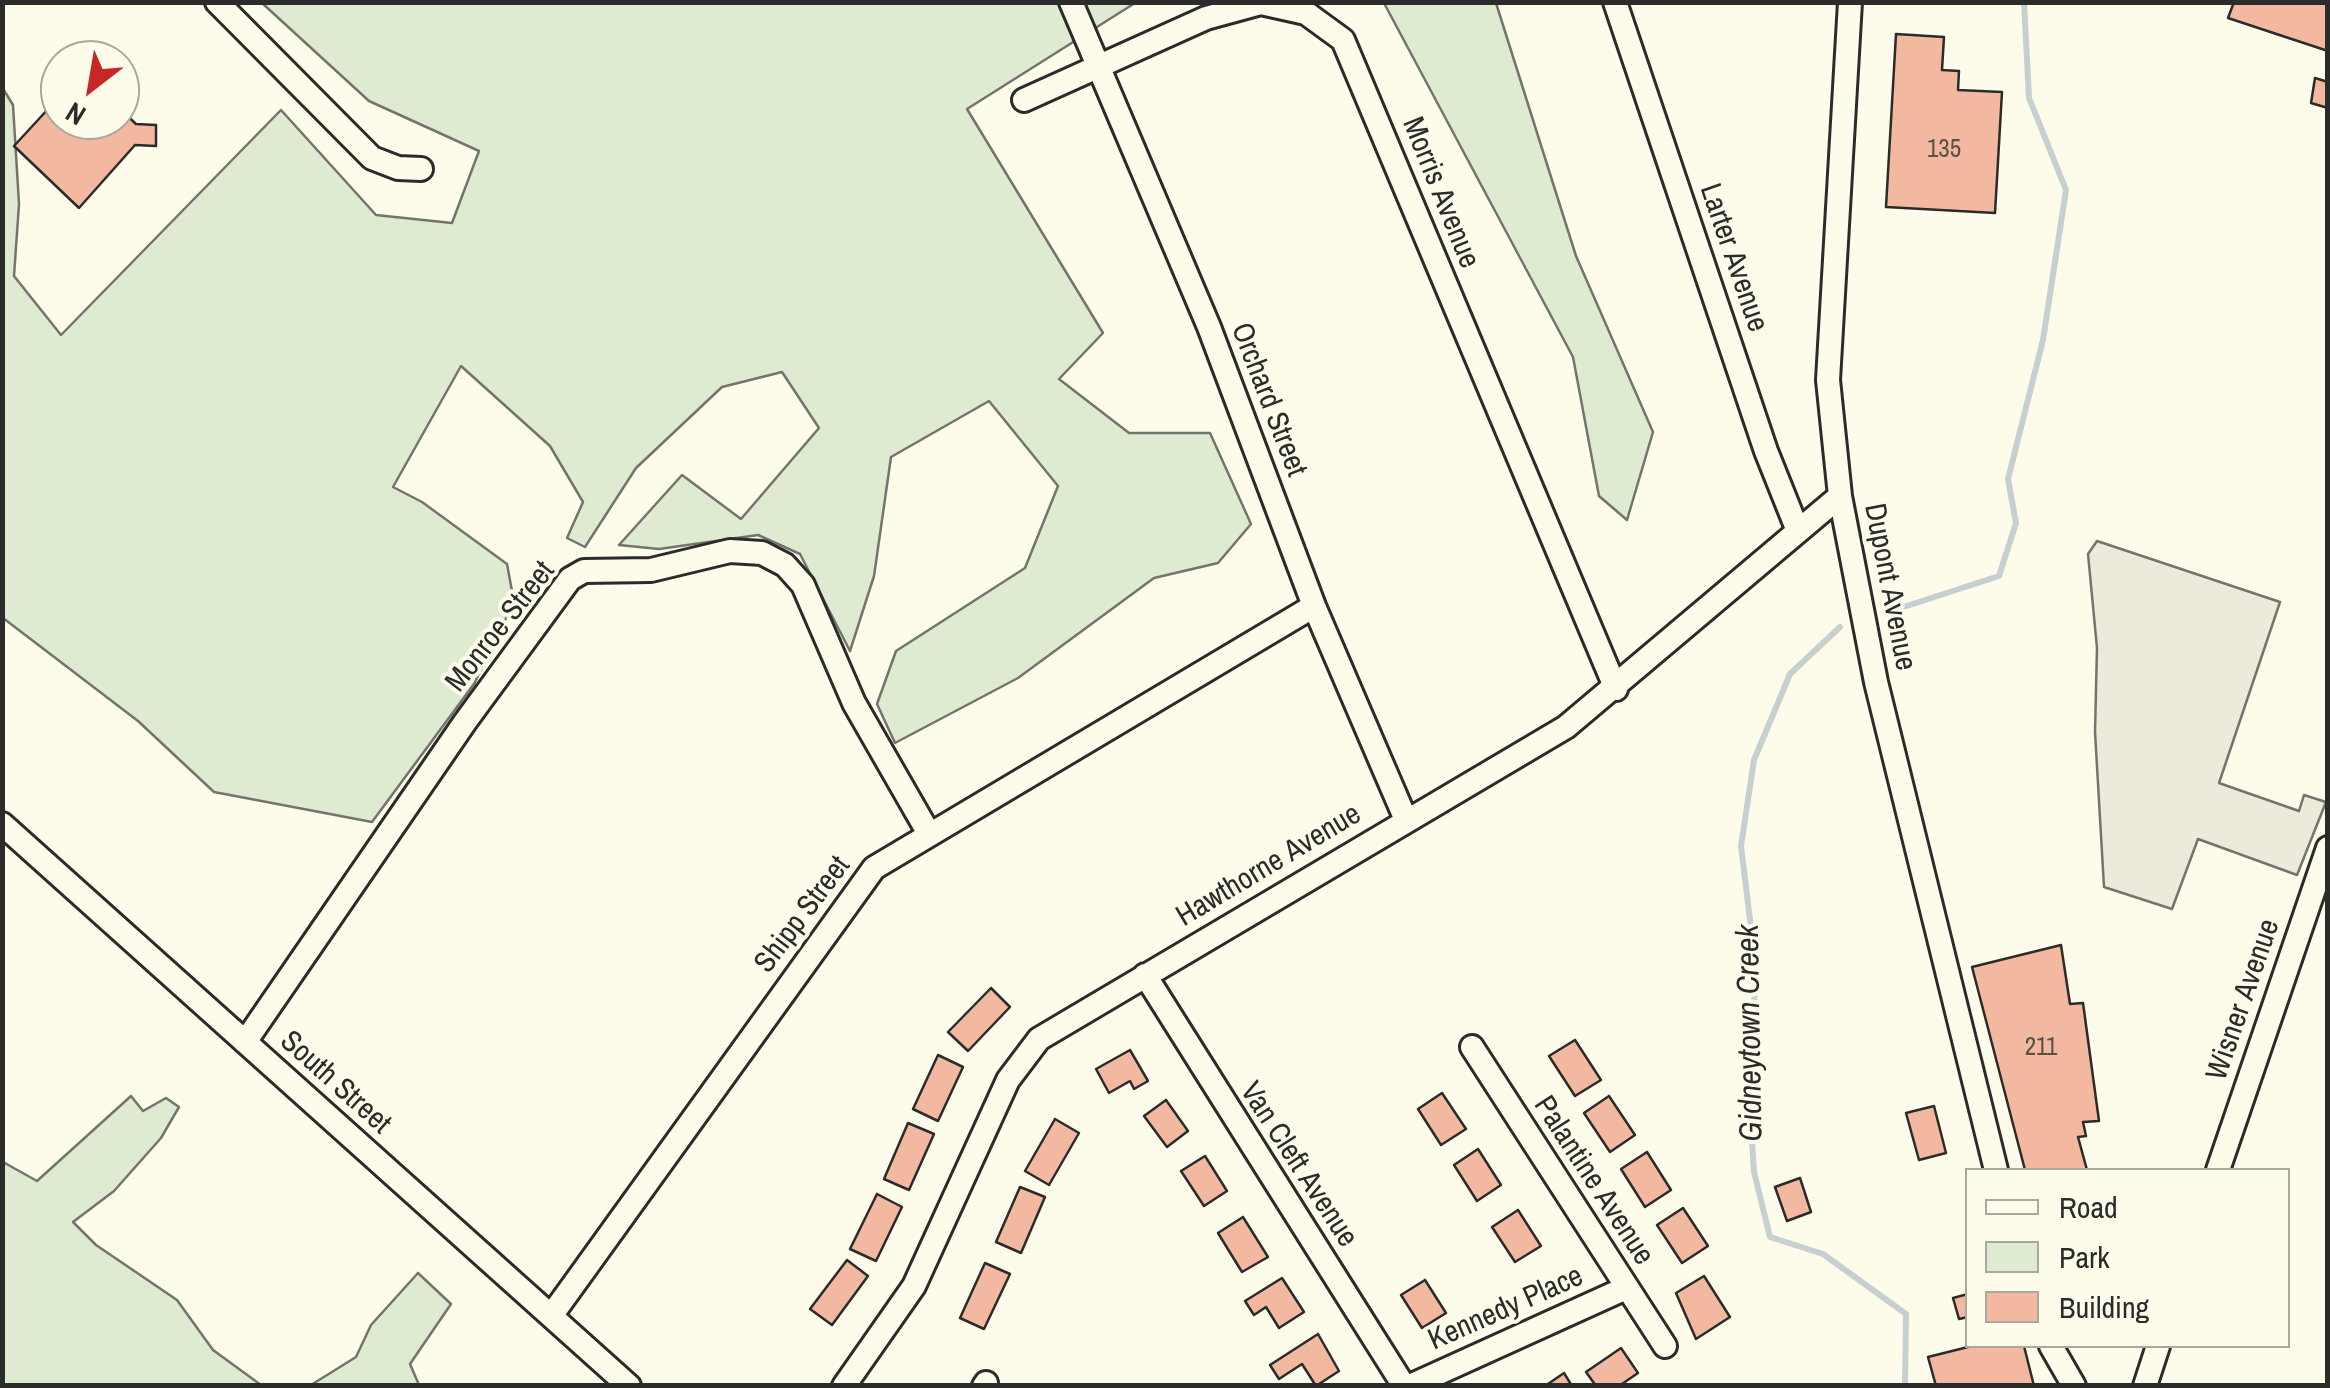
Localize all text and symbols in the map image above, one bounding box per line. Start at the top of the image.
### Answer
north arrow [40,40,140,140]
text: N [59,93,92,135]
street label: Morris Avenue [1393,112,1487,274]
house number: 135 [1927,135,1961,165]
street label: Larter Avenue [1691,179,1775,337]
street label: Orchard Street [1222,318,1314,482]
street label: Dupont Avenue [1855,501,1923,673]
street label: Monroe Street [439,555,563,699]
street label: Hawthorne Avenue [1170,797,1368,935]
street label: Shipp Street [747,850,859,980]
street label: Wisner Avenue [2200,915,2288,1085]
water label: Gidneytown Creek [1730,924,1772,1142]
street label: South Street [272,1024,398,1142]
house number: 211 [2025,1033,2057,1063]
street label: Van Cleft Avenue [1231,1076,1365,1254]
street label: Palantine Avenue [1525,1090,1661,1272]
legend [1965,1168,2290,1348]
text: Road [2059,1187,2118,1227]
text: Park [2059,1237,2110,1277]
street label: Kennedy Place [1423,1259,1589,1359]
text: Building [2059,1287,2149,1327]

